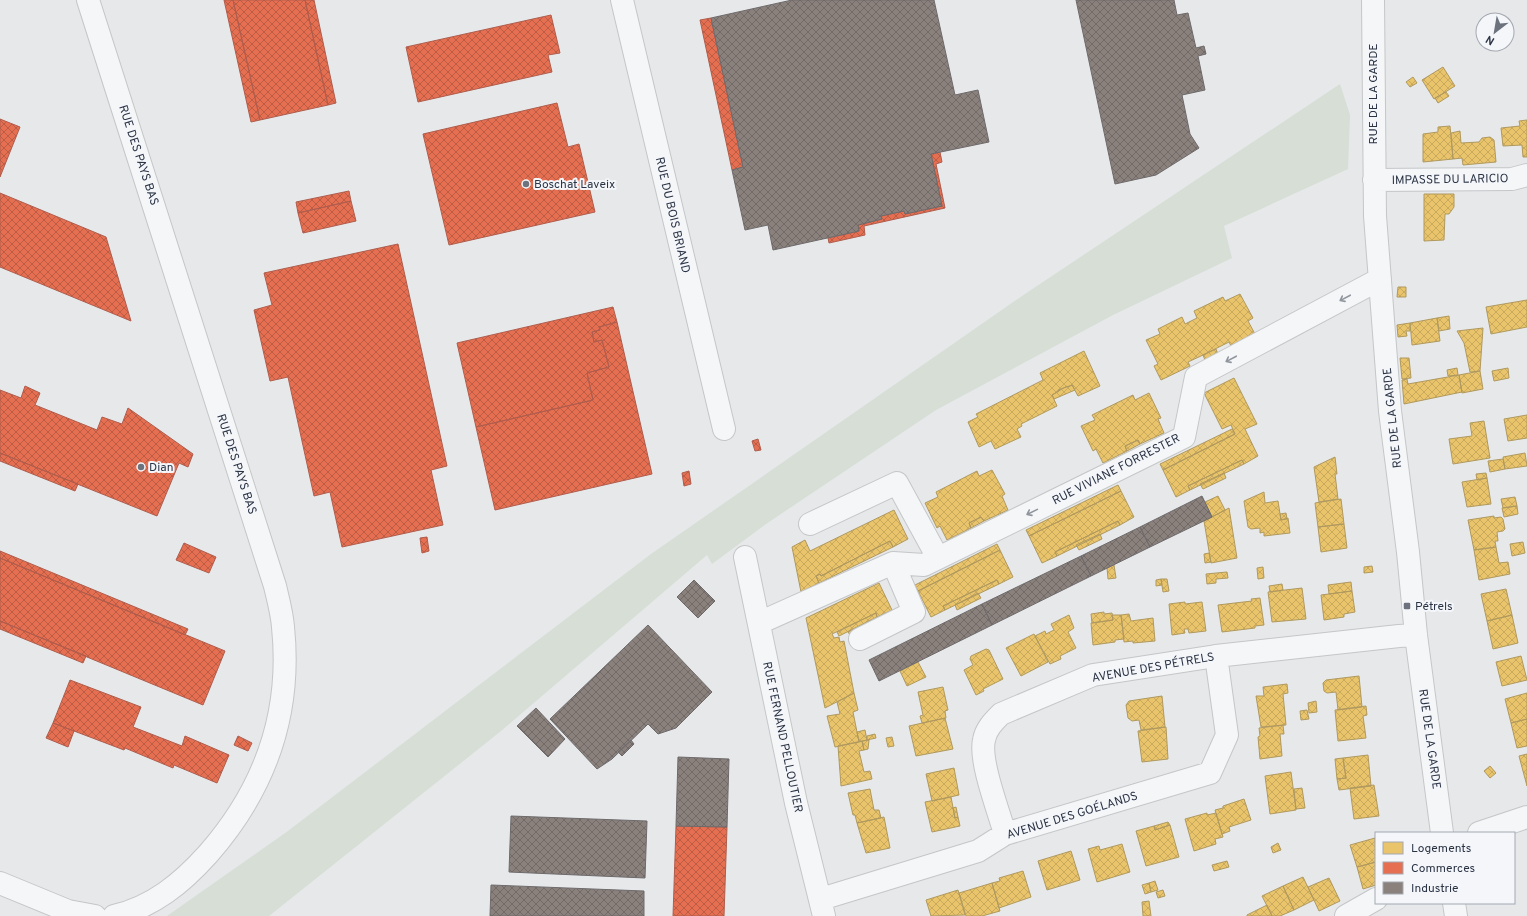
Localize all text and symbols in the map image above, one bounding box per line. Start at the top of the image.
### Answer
north arrow [1475,12,1515,52]
text: N [1483,32,1497,48]
street label: RUE DE LA GARDE [1366,44,1382,144]
street label: RUE DES PAYS BAS [114,103,162,208]
street label: RUE DU BOIS BRIAND [651,156,693,275]
street label: IMPASSE DU LARICIO [1391,171,1509,189]
place label: Boschat Laveix [534,177,615,193]
marker: Boschat Laveix [521,179,531,189]
one-way arrow [1340,294,1352,302]
one-way arrow [1225,356,1237,363]
street label: RUE DE LA GARDE [1380,367,1406,469]
street label: RUE DES PAYS BAS [212,412,260,517]
street label: RUE VIVIANE FORRESTER [1050,431,1183,509]
place label: Dian [149,460,173,476]
marker: Dian [136,462,146,472]
one-way arrow [1026,509,1038,516]
place label: Pétrels [1415,599,1453,615]
marker: Pétrels [1402,601,1412,611]
street label: AVENUE DES PÉTRELS [1091,649,1216,687]
street label: RUE FERNAND PELLOUTIER [758,660,806,814]
street label: RUE DE LA GARDE [1414,688,1444,790]
street label: AVENUE DES GOÉLANDS [1005,788,1140,844]
legend [1375,832,1515,904]
text: Logements [1411,841,1471,857]
text: Commerces [1411,861,1475,877]
text: Industrie [1411,881,1459,897]

